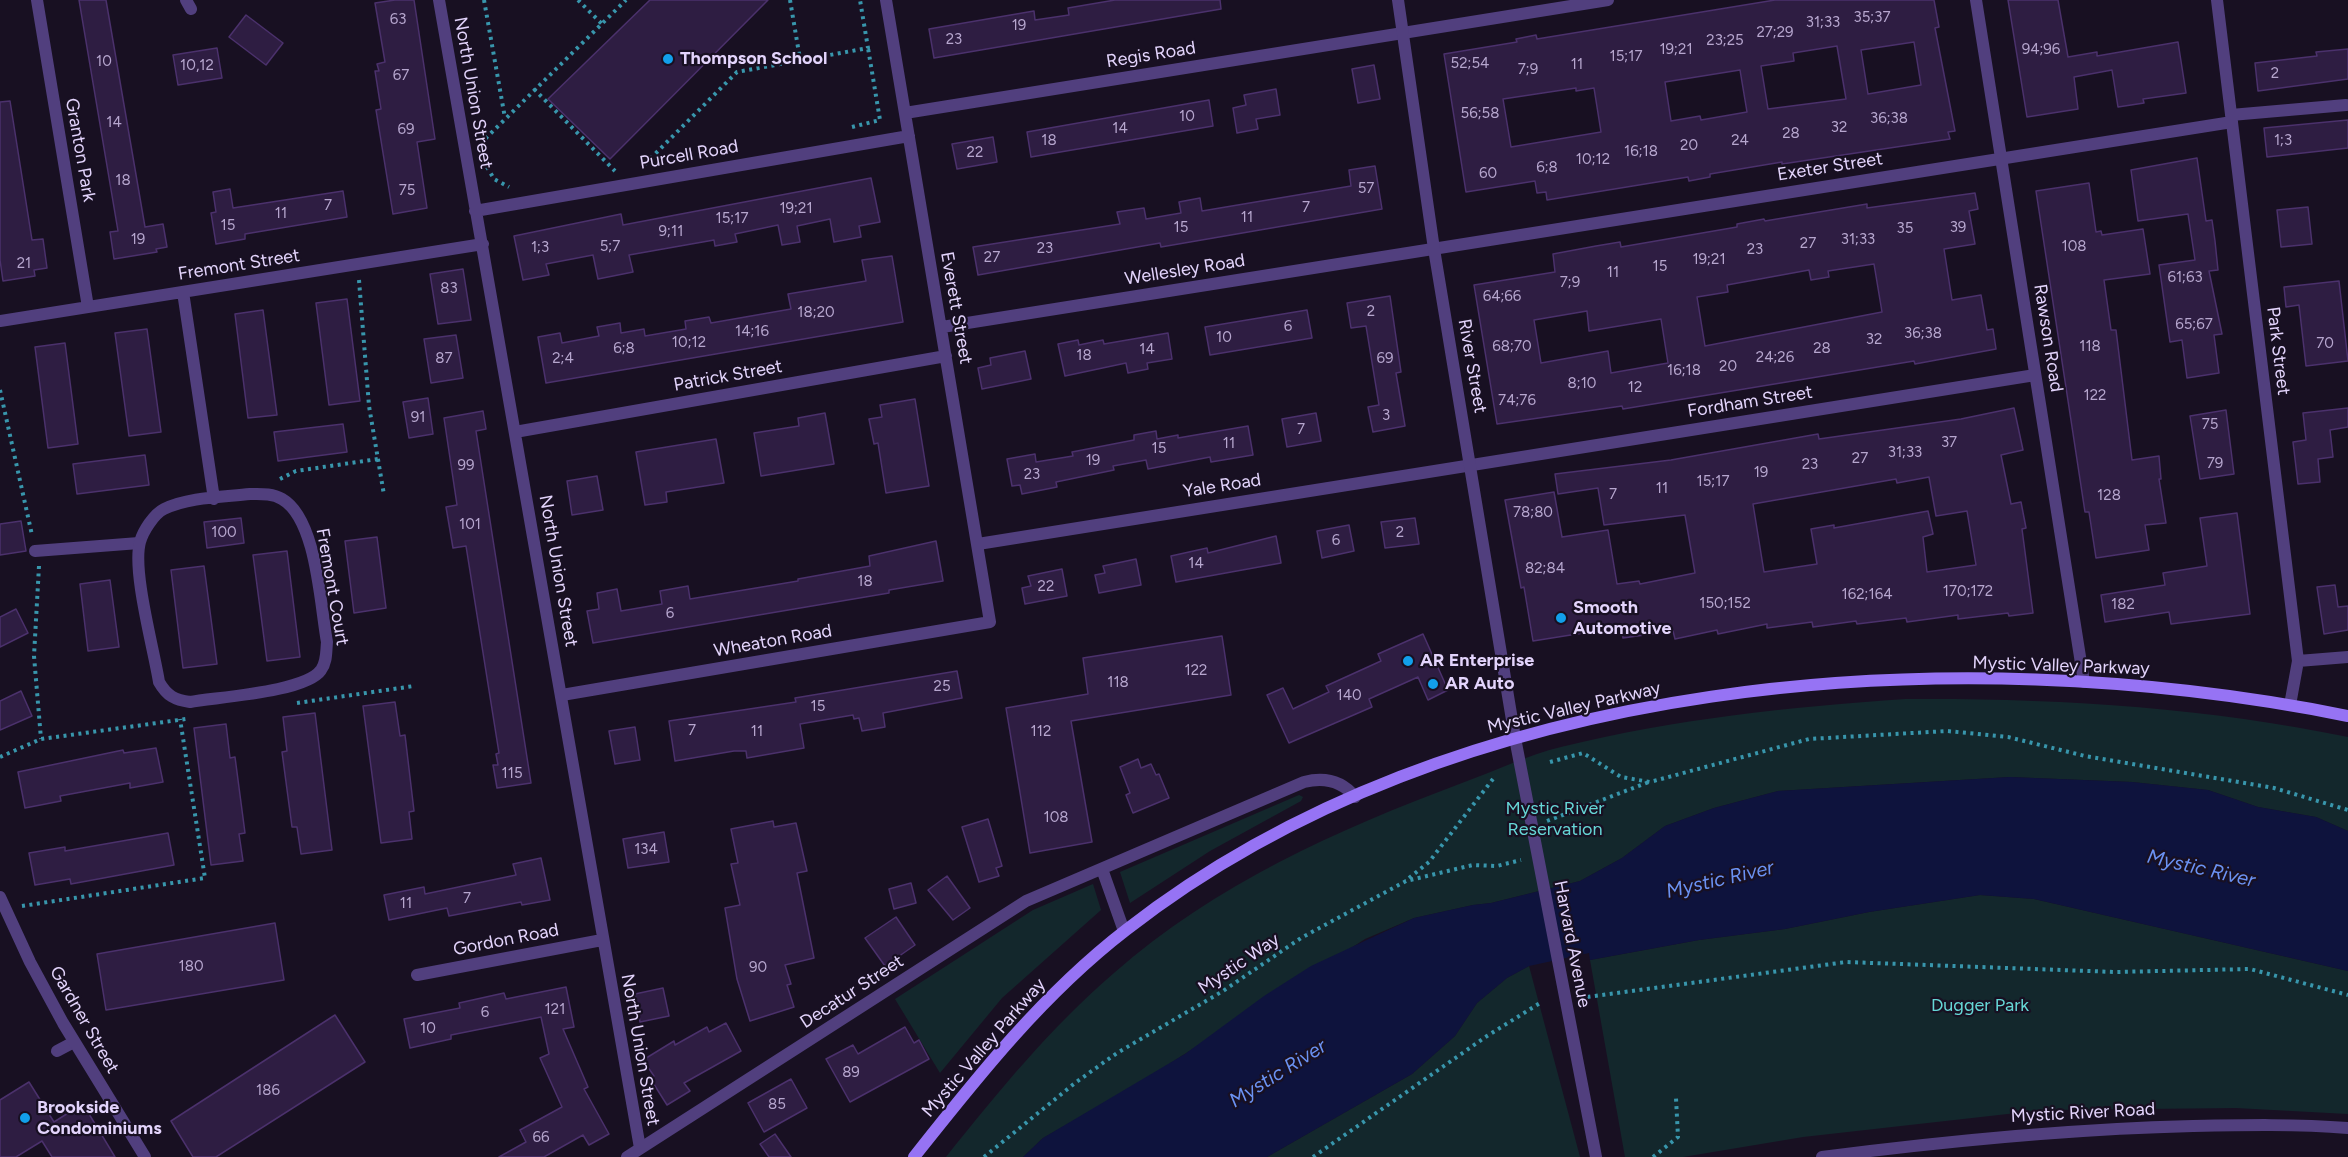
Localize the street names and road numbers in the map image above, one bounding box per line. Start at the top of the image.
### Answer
street label: North Union Street [449,15,497,171]
street label: Regis Road [1105,37,1197,73]
street label: Granton Park [60,96,100,204]
street label: Purcell Road [638,136,740,174]
street label: Exeter Street [1776,148,1884,186]
street label: Fremont Street [177,245,301,285]
street label: Everett Street [935,250,977,366]
street label: Wellesley Road [1123,250,1247,290]
street label: Rawson Road [2029,282,2067,394]
street label: Park Street [2262,305,2294,397]
street label: River Street [1453,317,1491,415]
street label: Patrick Street [672,356,784,396]
street label: Fordham Street [1686,381,1814,423]
street label: Yale Road [1181,469,1263,503]
street label: North Union Street [534,493,582,649]
street label: Fremont Court [311,527,353,647]
street label: Wheaton Road [712,620,834,662]
street label: Mystic Valley Parkway [1972,652,2150,680]
street label: Mystic Valley Parkway [1485,678,1663,738]
street label: Harvard Avenue [1549,879,1595,1009]
street label: Gordon Road [451,919,561,961]
street label: Mystic Way [1194,929,1284,999]
street label: Decatur Street [796,951,908,1033]
street label: Gardner Street [45,963,123,1077]
street label: North Union Street [616,972,664,1128]
street label: Mystic Valley Parkway [918,974,1050,1122]
street label: Mystic River Road [2010,1098,2156,1128]

